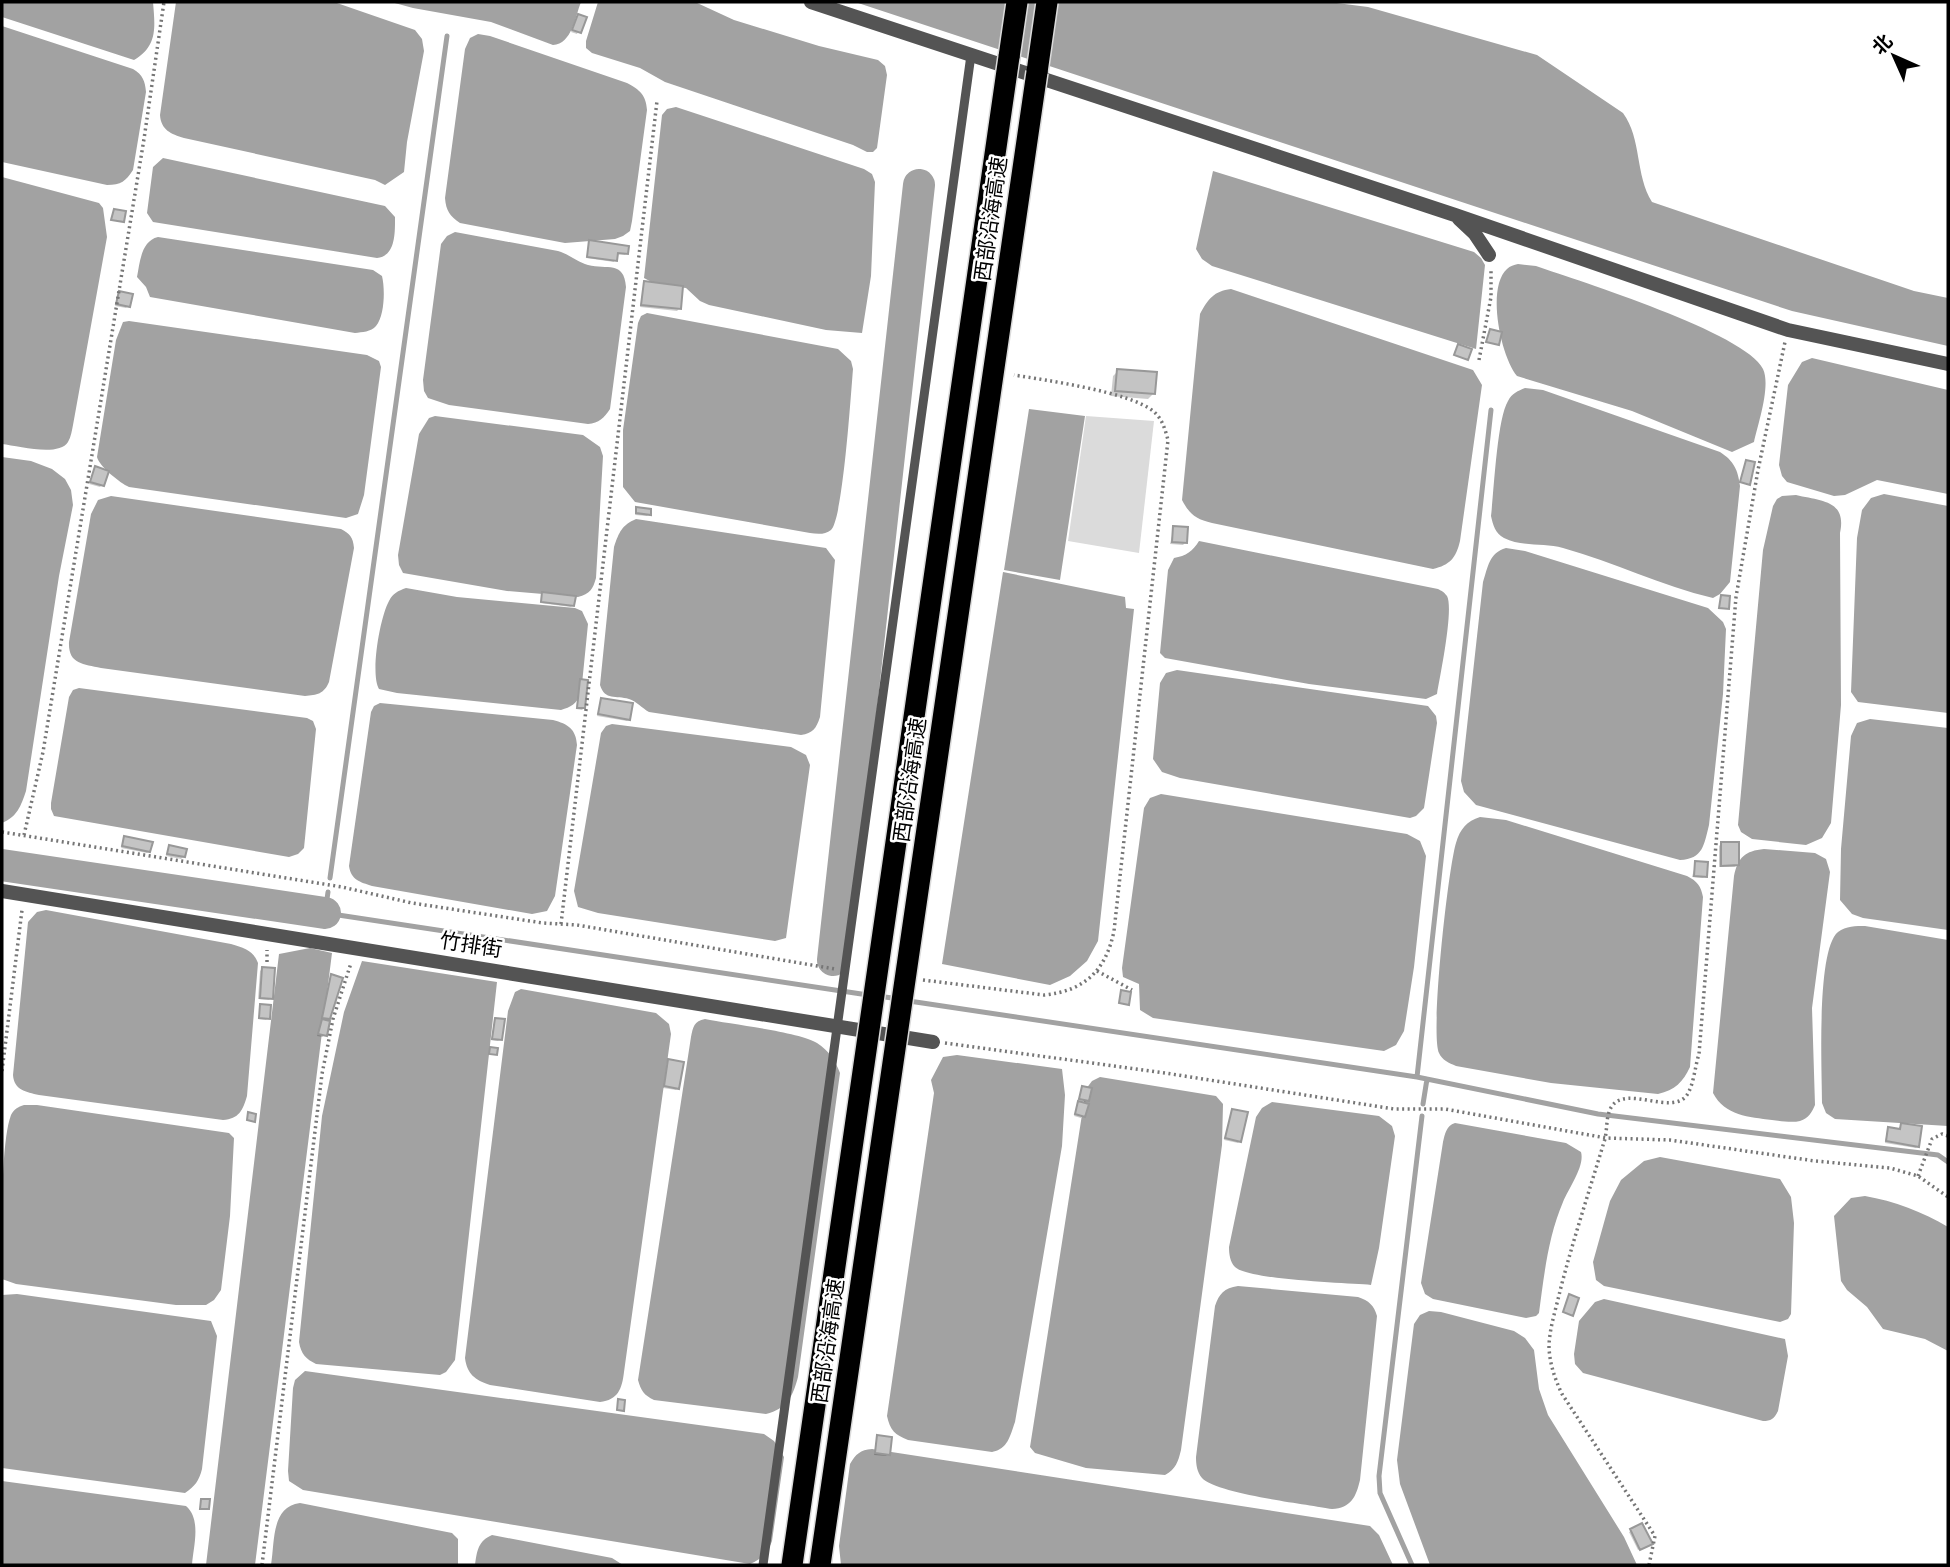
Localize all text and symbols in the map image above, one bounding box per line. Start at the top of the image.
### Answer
north arrow [1859,21,1929,91]
text: 北 [1867,29,1897,59]
street label: 西部沿海高速 [969,155,1012,283]
street label: 西部沿海高速 [888,716,931,844]
street label: 竹排街 [438,927,504,962]
street label: 西部沿海高速 [806,1277,849,1405]

